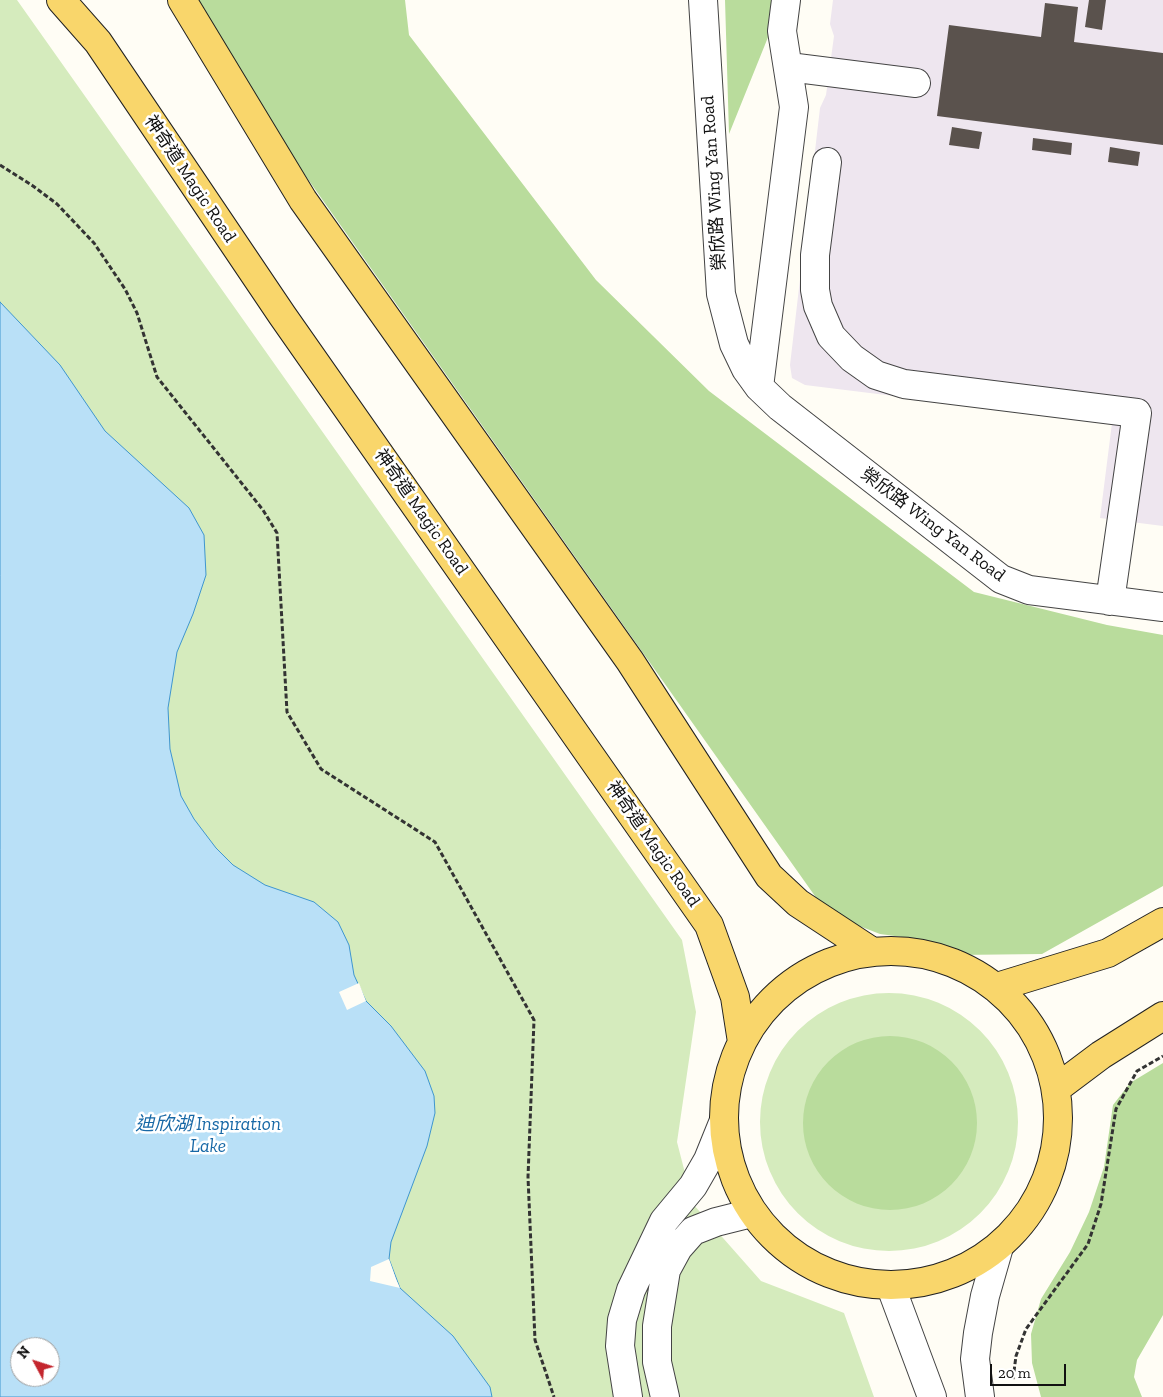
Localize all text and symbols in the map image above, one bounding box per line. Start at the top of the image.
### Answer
street label: 榮欣路 Wing Yan Road [697,95,731,271]
street label: 神奇道 Magic Road [140,111,240,247]
street label: 神奇道 Magic Road [370,445,472,579]
street label: 榮欣路 Wing Yan Road [856,464,1010,586]
street label: 神奇道 Magic Road [602,777,704,911]
water label: 迪欣湖 Inspiration Lake [135,1114,281,1158]
north arrow [10,1337,60,1387]
text: N [14,1343,34,1362]
scale bar [993,1354,1069,1386]
text: 20 m [998,1364,1031,1382]

